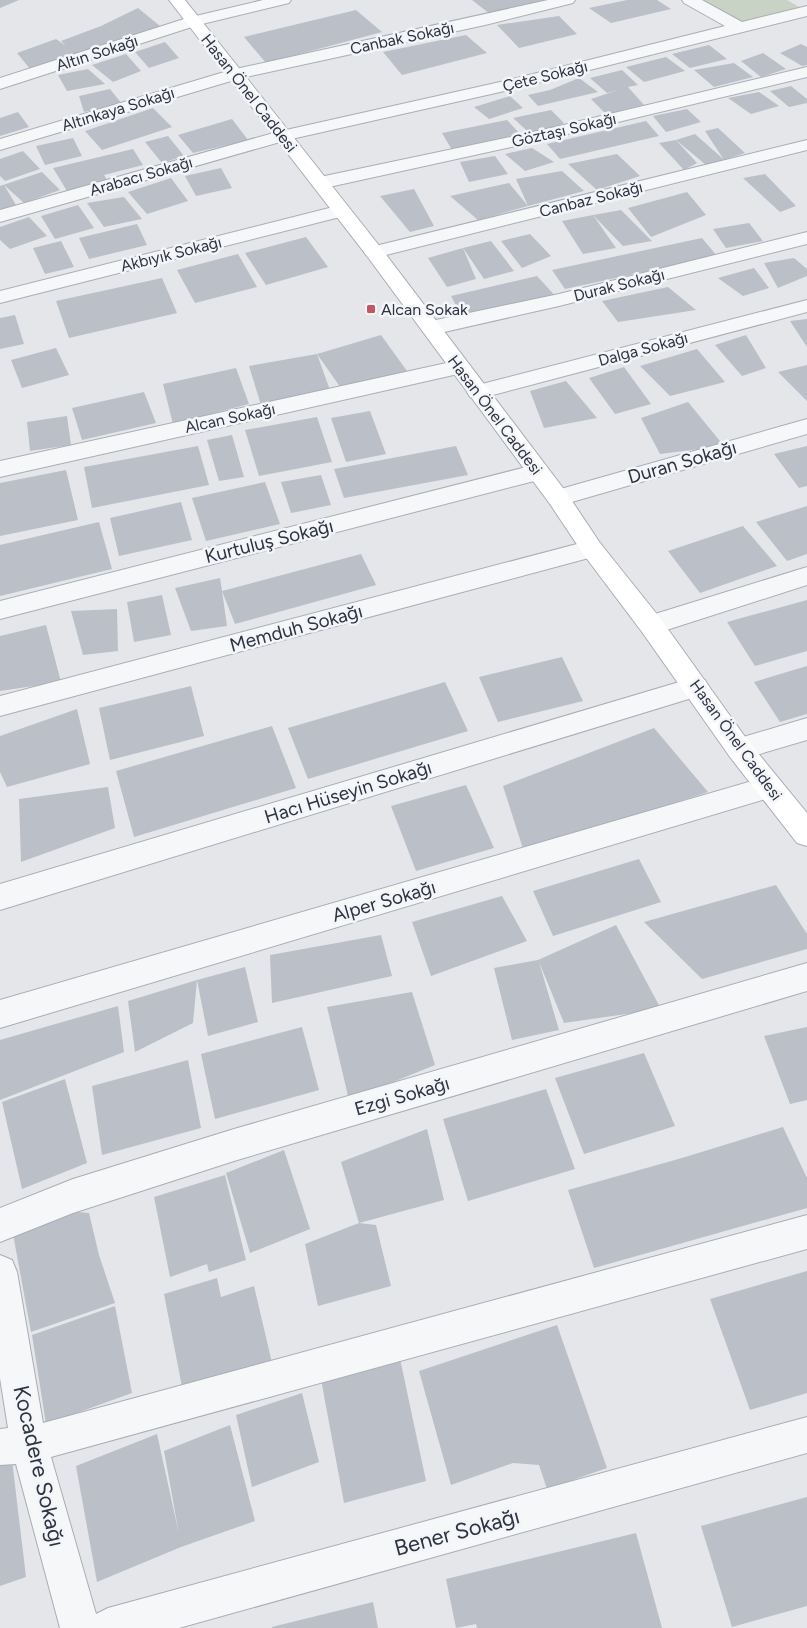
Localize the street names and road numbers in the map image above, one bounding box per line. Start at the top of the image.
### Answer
street label: Canbak Sokağı [348,18,456,58]
street label: Hasan Önel Caddesi [197,30,301,156]
street label: Altın Sokağı [54,31,140,75]
street label: Çete Sokağı [501,56,589,96]
street label: Altınkaya Sokağı [59,83,177,135]
street label: Göztaşı Sokağı [510,109,618,151]
street label: Arabacı Sokağı [87,152,195,200]
street label: Canbaz Sokağı [537,177,645,221]
street label: Akbıyık Sokağı [118,232,224,276]
street label: Durak Sokağı [571,265,667,305]
street label: Dalga Sokağı [596,328,690,370]
street label: Hasan Önel Caddesi [444,352,546,478]
street label: Alcan Sokağı [183,399,277,437]
street label: Duran Sokağı [625,436,739,488]
street label: Kurtuluş Sokağı [202,514,336,568]
street label: Memduh Sokağı [227,599,365,657]
street label: Hasan Önel Caddesi [686,676,786,804]
street label: Hacı Hüseyin Sokağı [262,756,434,828]
street label: Alper Sokağı [330,875,438,927]
street label: Ezgi Sokağı [352,1071,452,1121]
street label: Kocadere Sokağı [7,1383,71,1549]
street label: Bener Sokağı [391,1502,523,1562]

